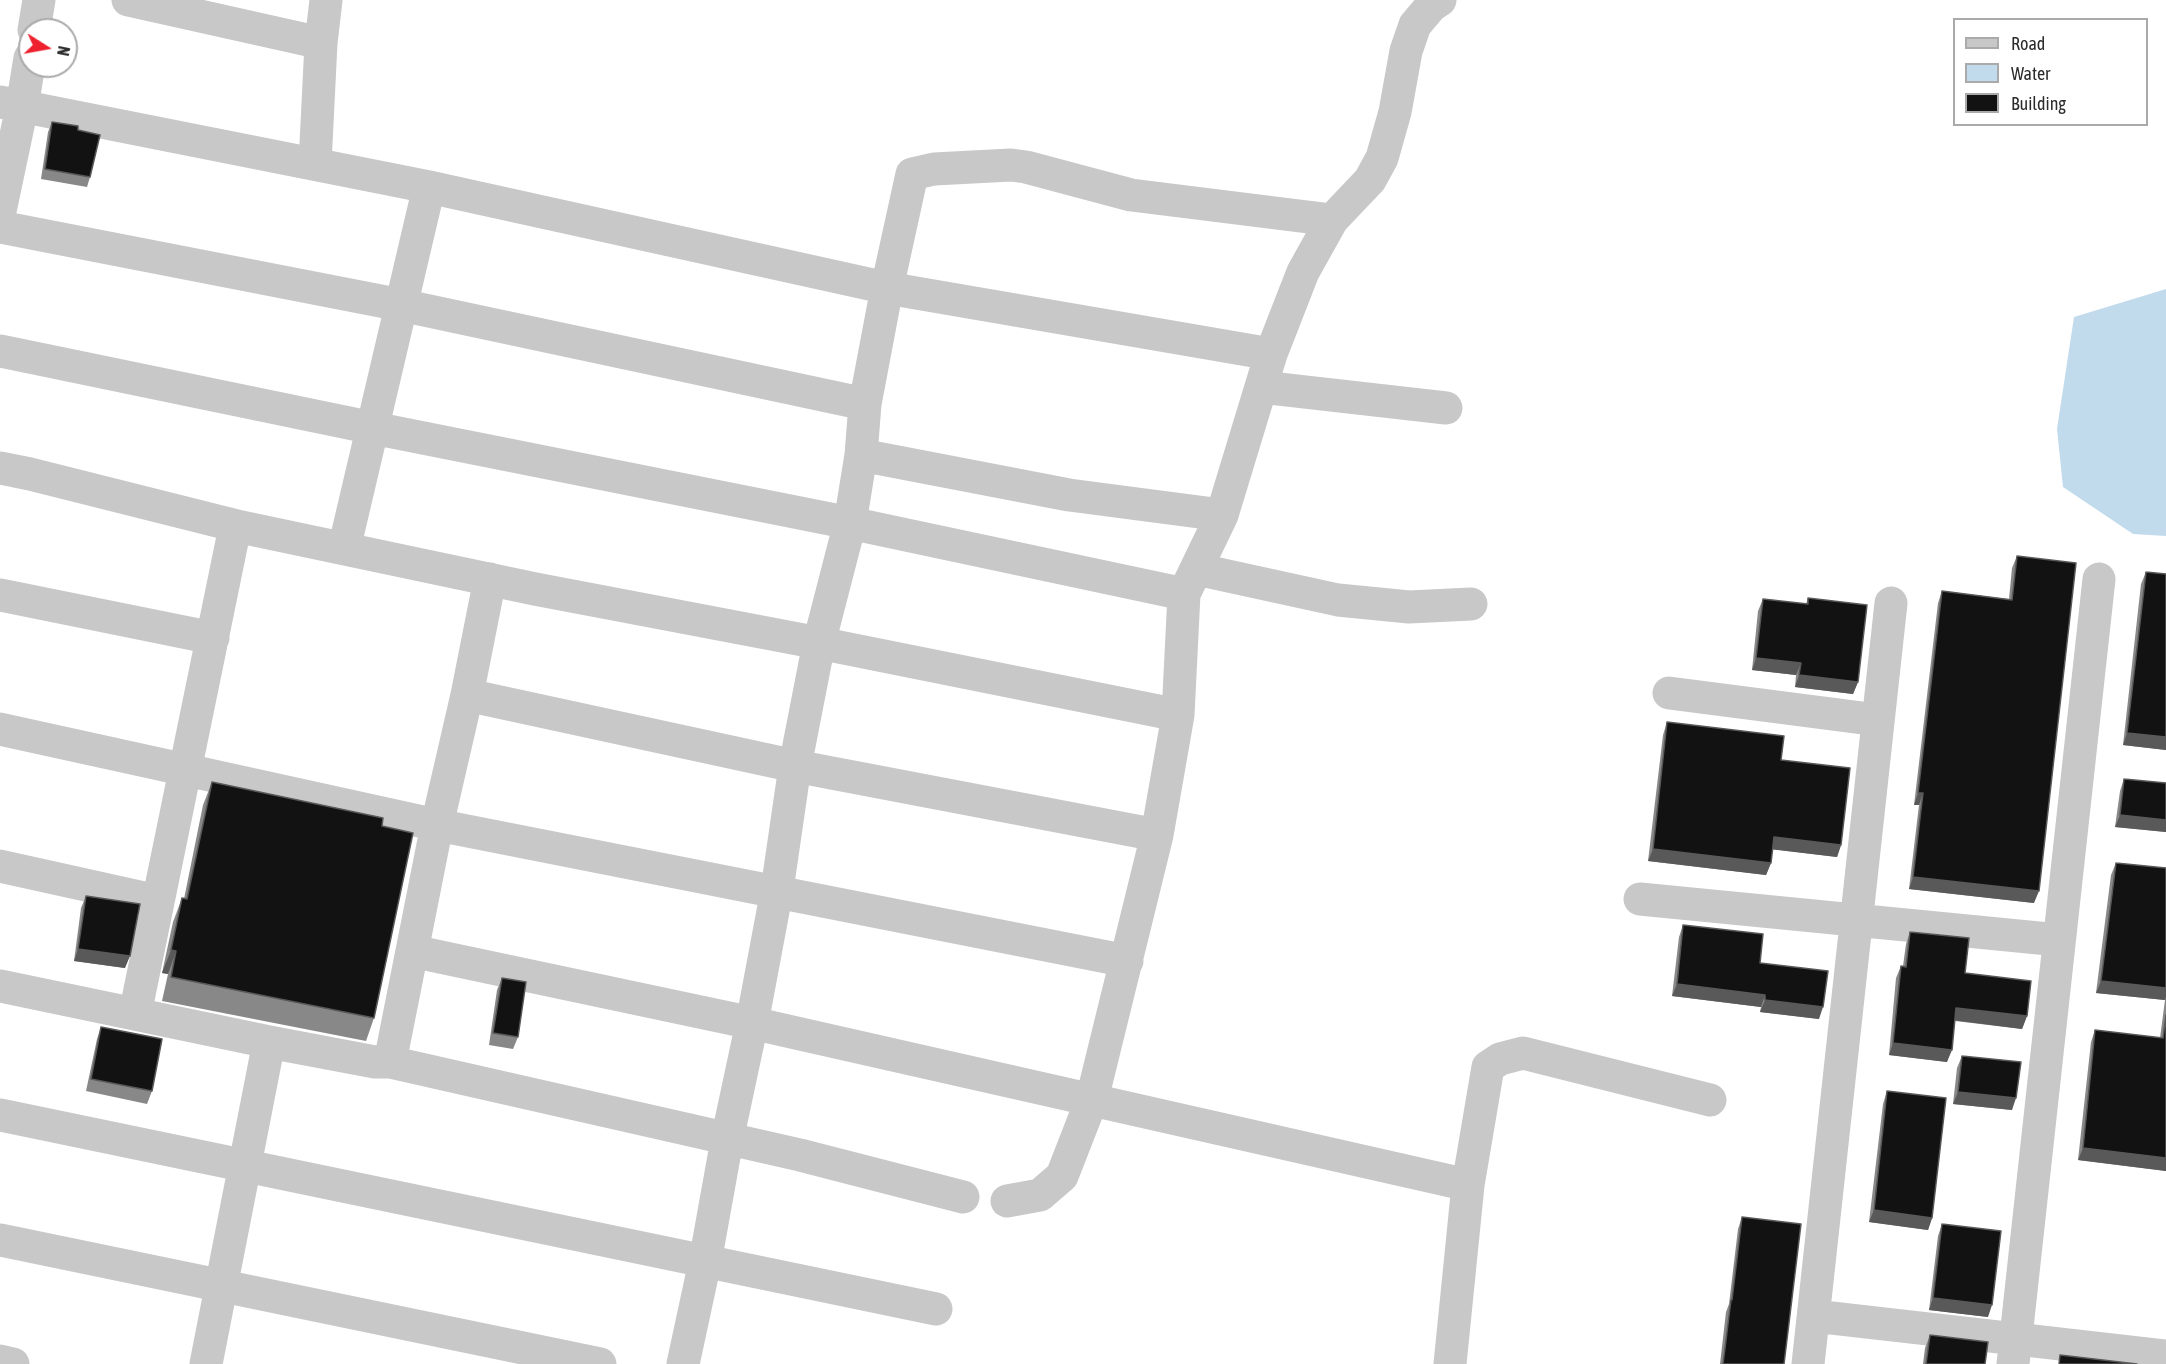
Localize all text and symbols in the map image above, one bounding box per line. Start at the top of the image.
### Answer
north arrow [18,18,78,78]
legend [1953,18,2148,126]
text: Road [2011,33,2045,54]
text: N [54,45,73,57]
text: Water [2011,63,2050,84]
text: Building [2011,93,2066,114]

